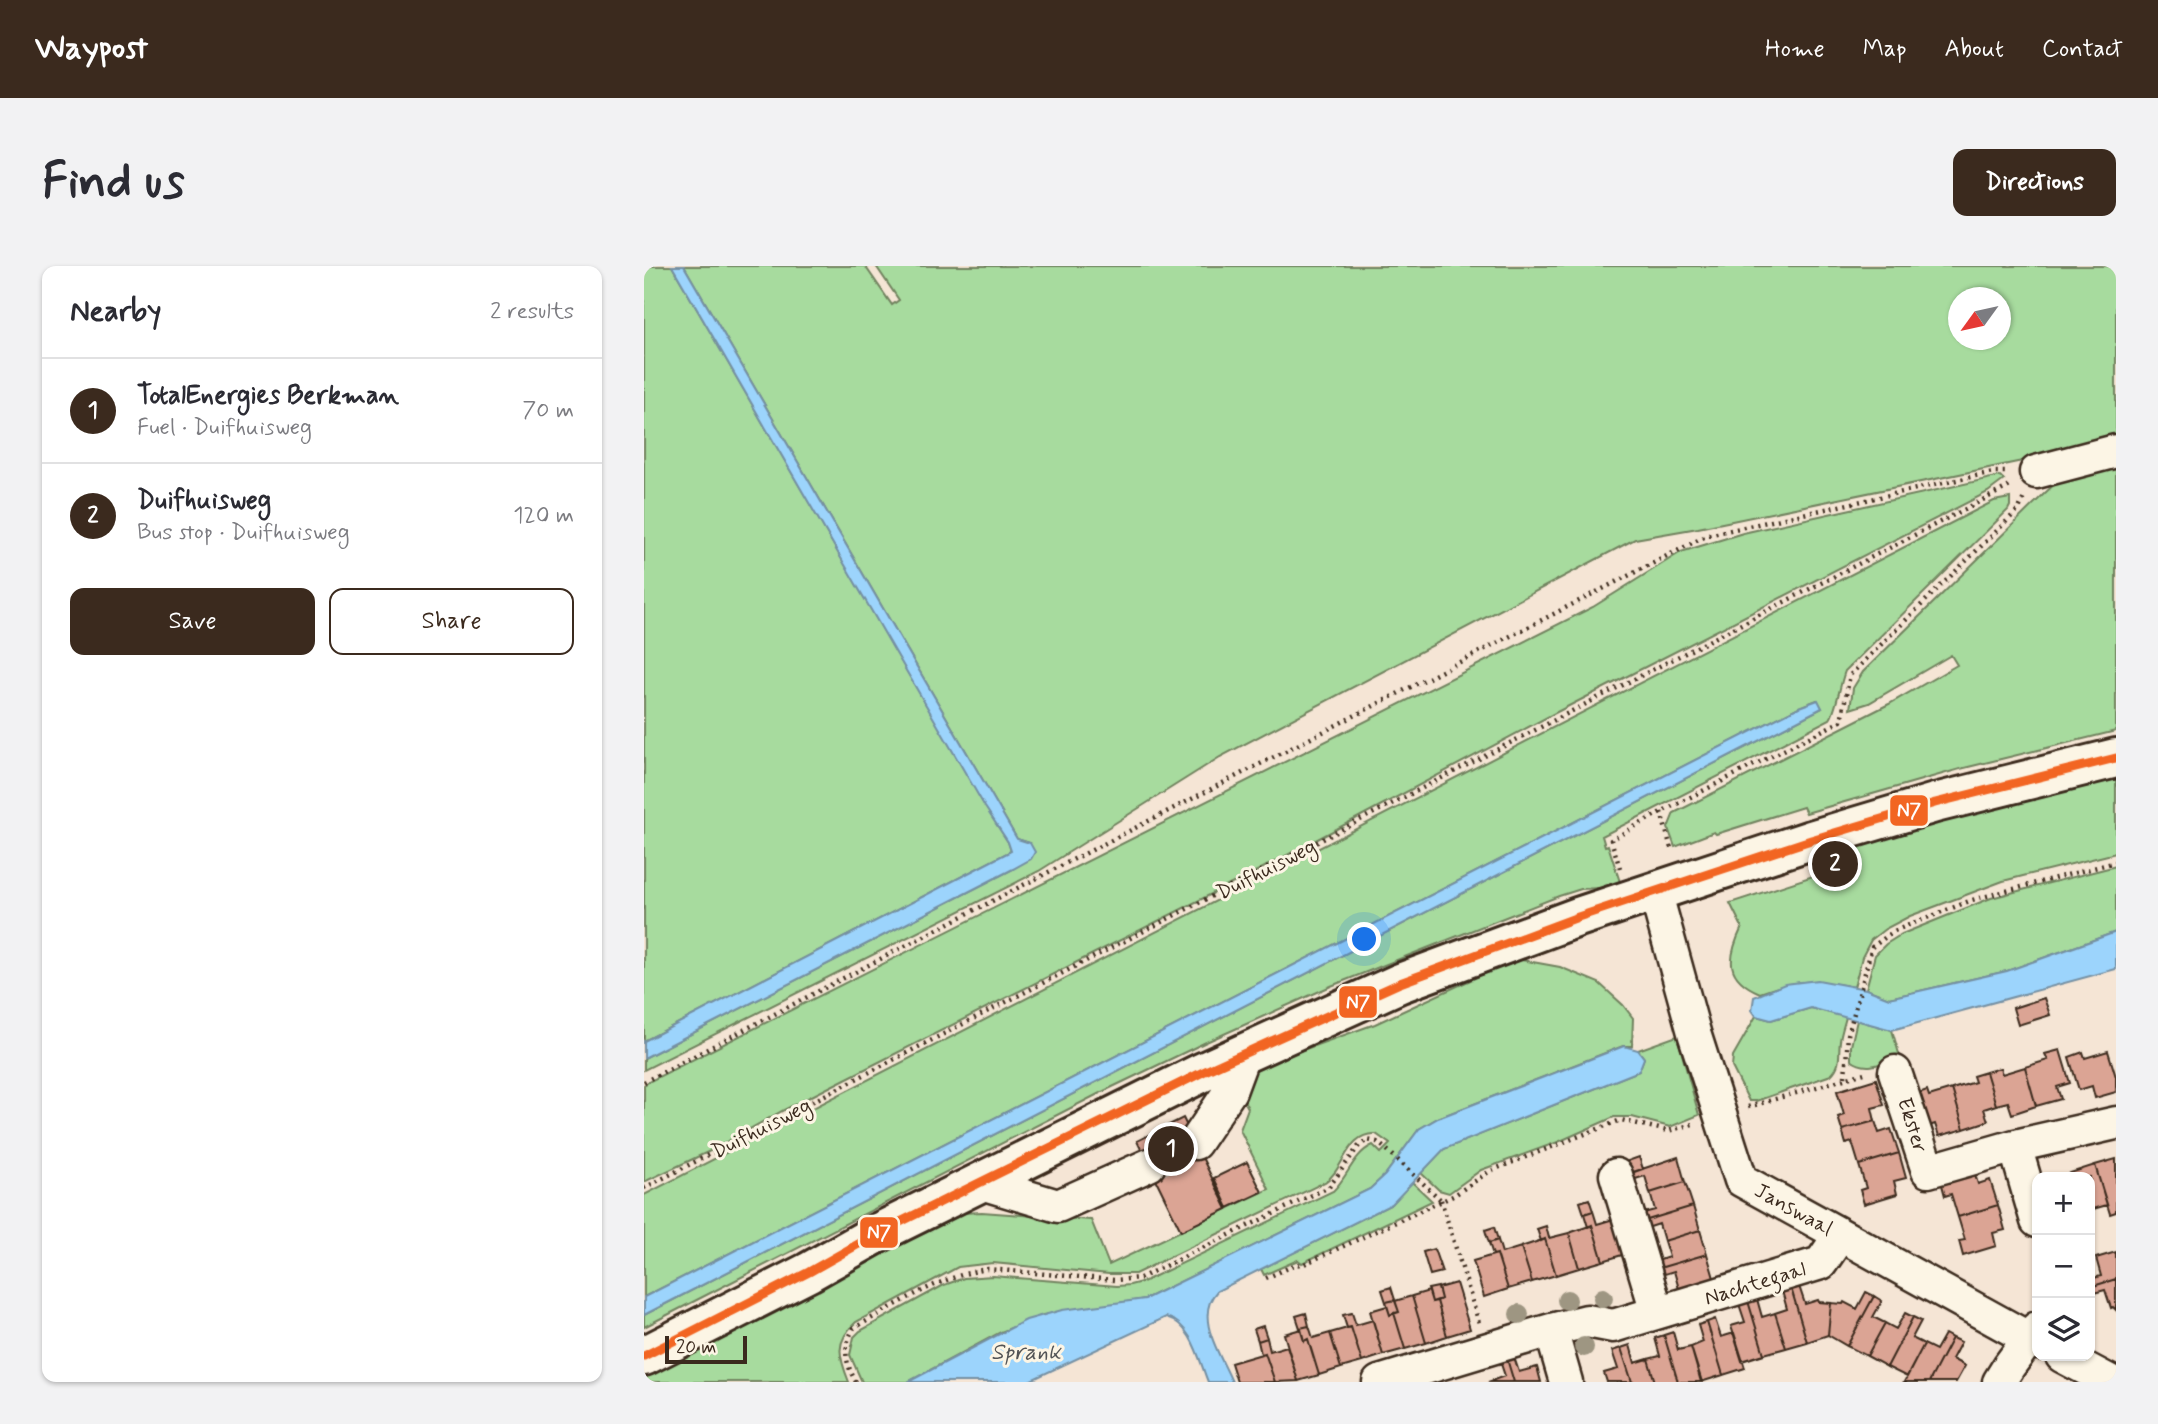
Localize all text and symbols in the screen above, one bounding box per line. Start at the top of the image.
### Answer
text: Waypost [35,27,148,71]
text: Home [1765,34,1825,65]
text: Map [1863,34,1907,65]
text: About [1945,34,2004,65]
text: Contact [2042,34,2123,65]
button: Directions [1953,149,2116,216]
text: Find us [42,150,185,215]
north arrow [1948,287,2011,350]
text: Nearby [70,292,161,331]
text: 2 results [490,297,574,327]
text: TotalEnergies Berkman [137,379,399,413]
text: 1 [88,396,98,426]
text: 70 m [522,396,574,426]
text: Fuel · Duifhuisweg [137,413,312,443]
text: Duifhuisweg [137,484,271,518]
text: 2 [87,501,99,531]
text: 120 m [513,501,574,531]
text: Bus stop · Duifhuisweg [137,518,350,548]
button: Save [70,588,315,655]
button: Share [329,588,574,655]
line badge: N7 [1889,794,1929,827]
text: N7 [1897,799,1922,824]
street label: Duifhuisweg [1212,833,1322,908]
pin: 2 [1812,838,1858,890]
your location [1347,922,1381,956]
line badge: N7 [1338,985,1378,1019]
text: N7 [1346,991,1371,1016]
street label: Duifhuisweg [707,1092,817,1167]
street label: Ekster [1890,1094,1934,1157]
pin: 1 [1148,1123,1194,1175]
map controls [2032,1172,2095,1361]
button: + [2032,1172,2095,1235]
street label: Janswaal [1749,1177,1838,1243]
line badge: N7 [859,1216,899,1249]
text: N7 [867,1221,892,1246]
button: − [2032,1235,2095,1298]
street label: Nachtegaal [1701,1255,1810,1315]
button: layers [2032,1298,2095,1361]
scale bar [665,1333,747,1365]
text: 20 m [676,1335,716,1360]
water label: Sprank [991,1338,1062,1368]

